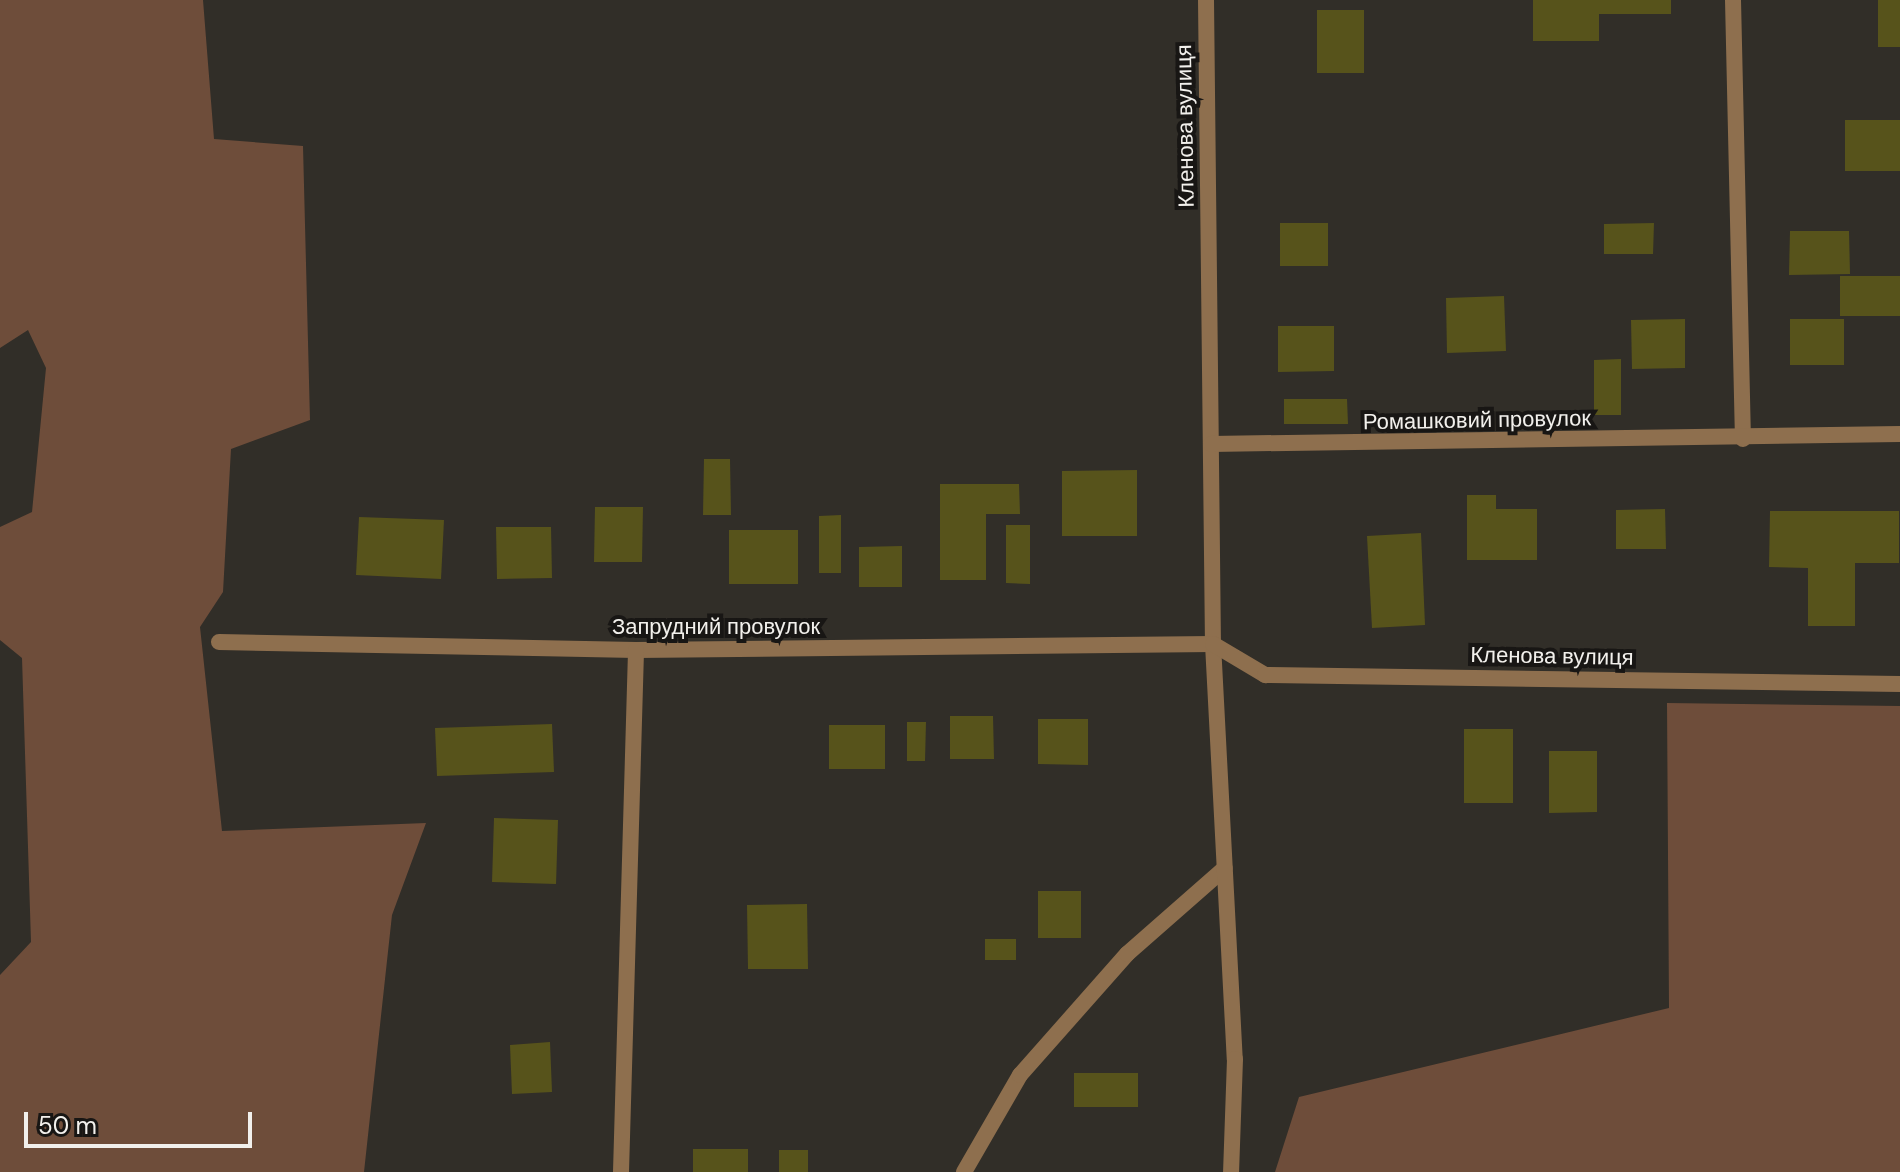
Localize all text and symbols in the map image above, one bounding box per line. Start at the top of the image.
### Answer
street label: Кленова вулиця [1170,44,1200,208]
street label: Ромашковий провулок [1363,405,1591,435]
street label: Запрудний провулок [612,614,820,640]
street label: Кленова вулиця [1470,641,1634,671]
scale bar [28,1096,256,1146]
text: 50 m [38,1110,97,1141]

